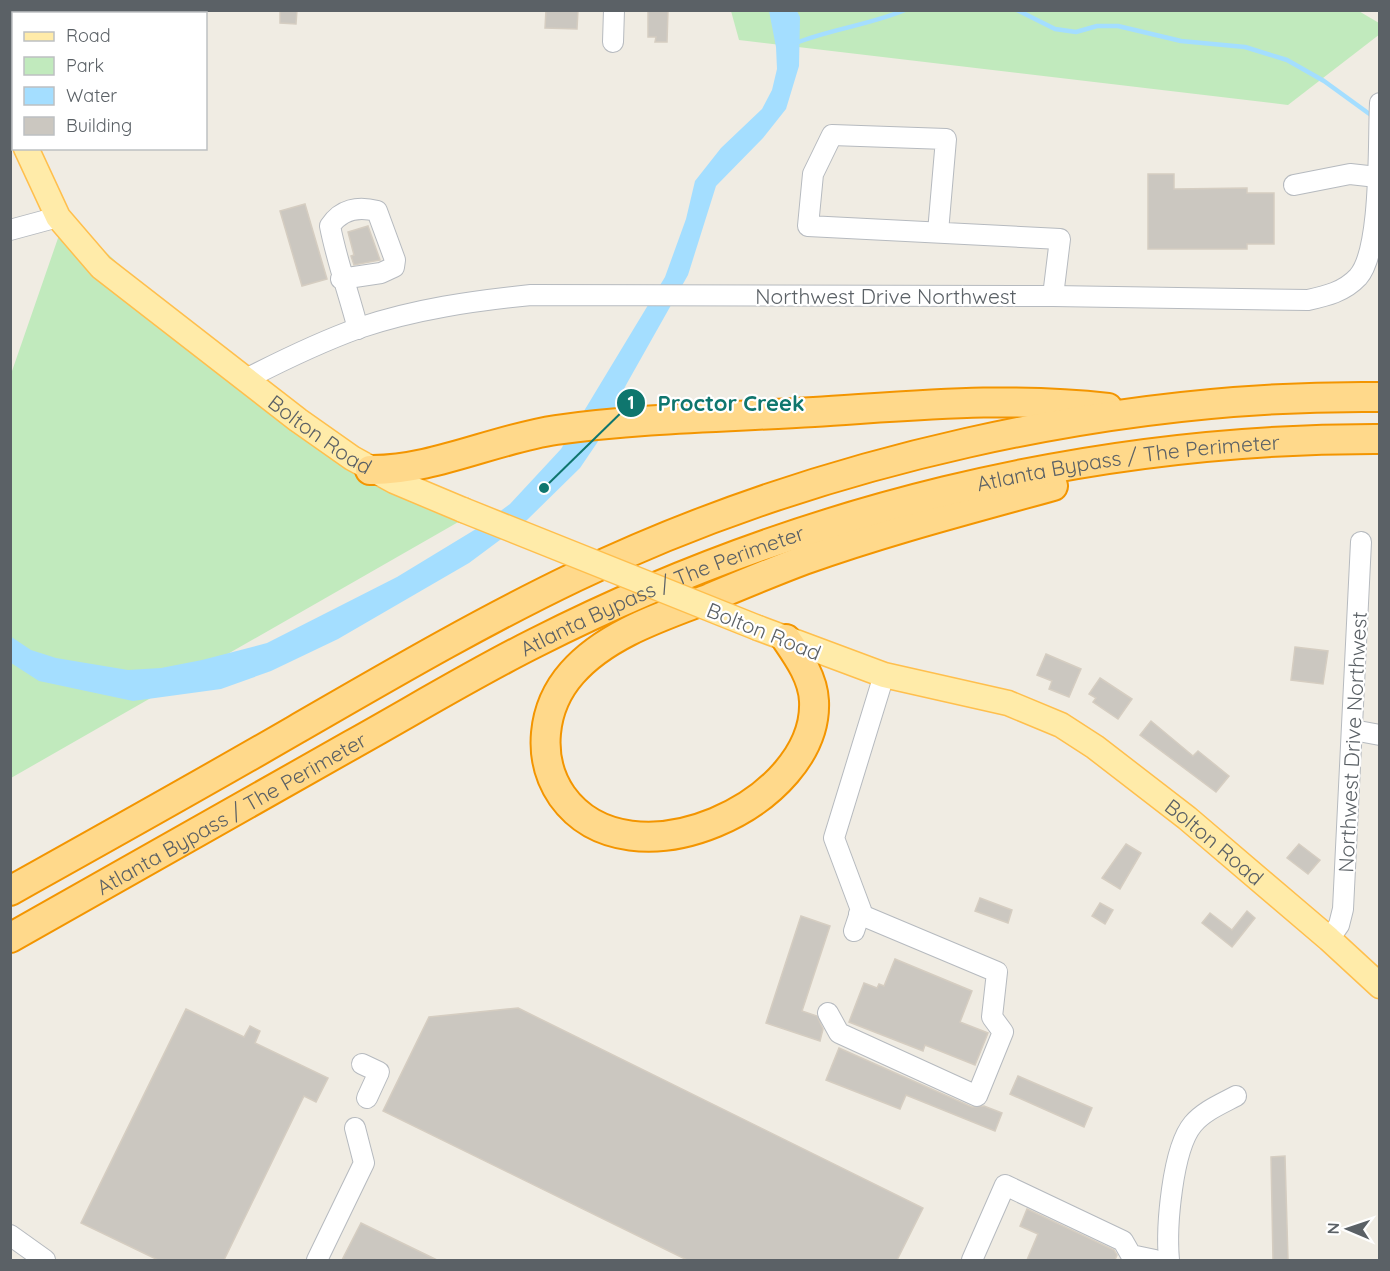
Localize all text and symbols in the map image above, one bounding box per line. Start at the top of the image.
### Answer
legend [12,12,207,150]
text: Road [66,24,111,47]
text: Park [66,54,104,77]
text: Water [66,84,117,107]
text: Building [66,114,132,137]
street label: Northwest Drive Northwest [755,283,1017,309]
callout: Proctor Creek [616,383,817,423]
street label: Bolton Road [263,389,377,479]
text: Proctor Creek [657,389,805,417]
text: 1 [627,391,635,414]
street label: Atlanta Bypass / The Perimeter [974,429,1280,496]
street label: Atlanta Bypass / The Perimeter [515,519,807,662]
street label: Bolton Road [703,596,825,666]
street label: Northwest Drive Northwest [1332,611,1372,873]
street label: Atlanta Bypass / The Perimeter [92,726,371,900]
street label: Bolton Road [1160,793,1269,891]
north arrow [1318,1199,1378,1259]
text: N [1323,1222,1343,1235]

